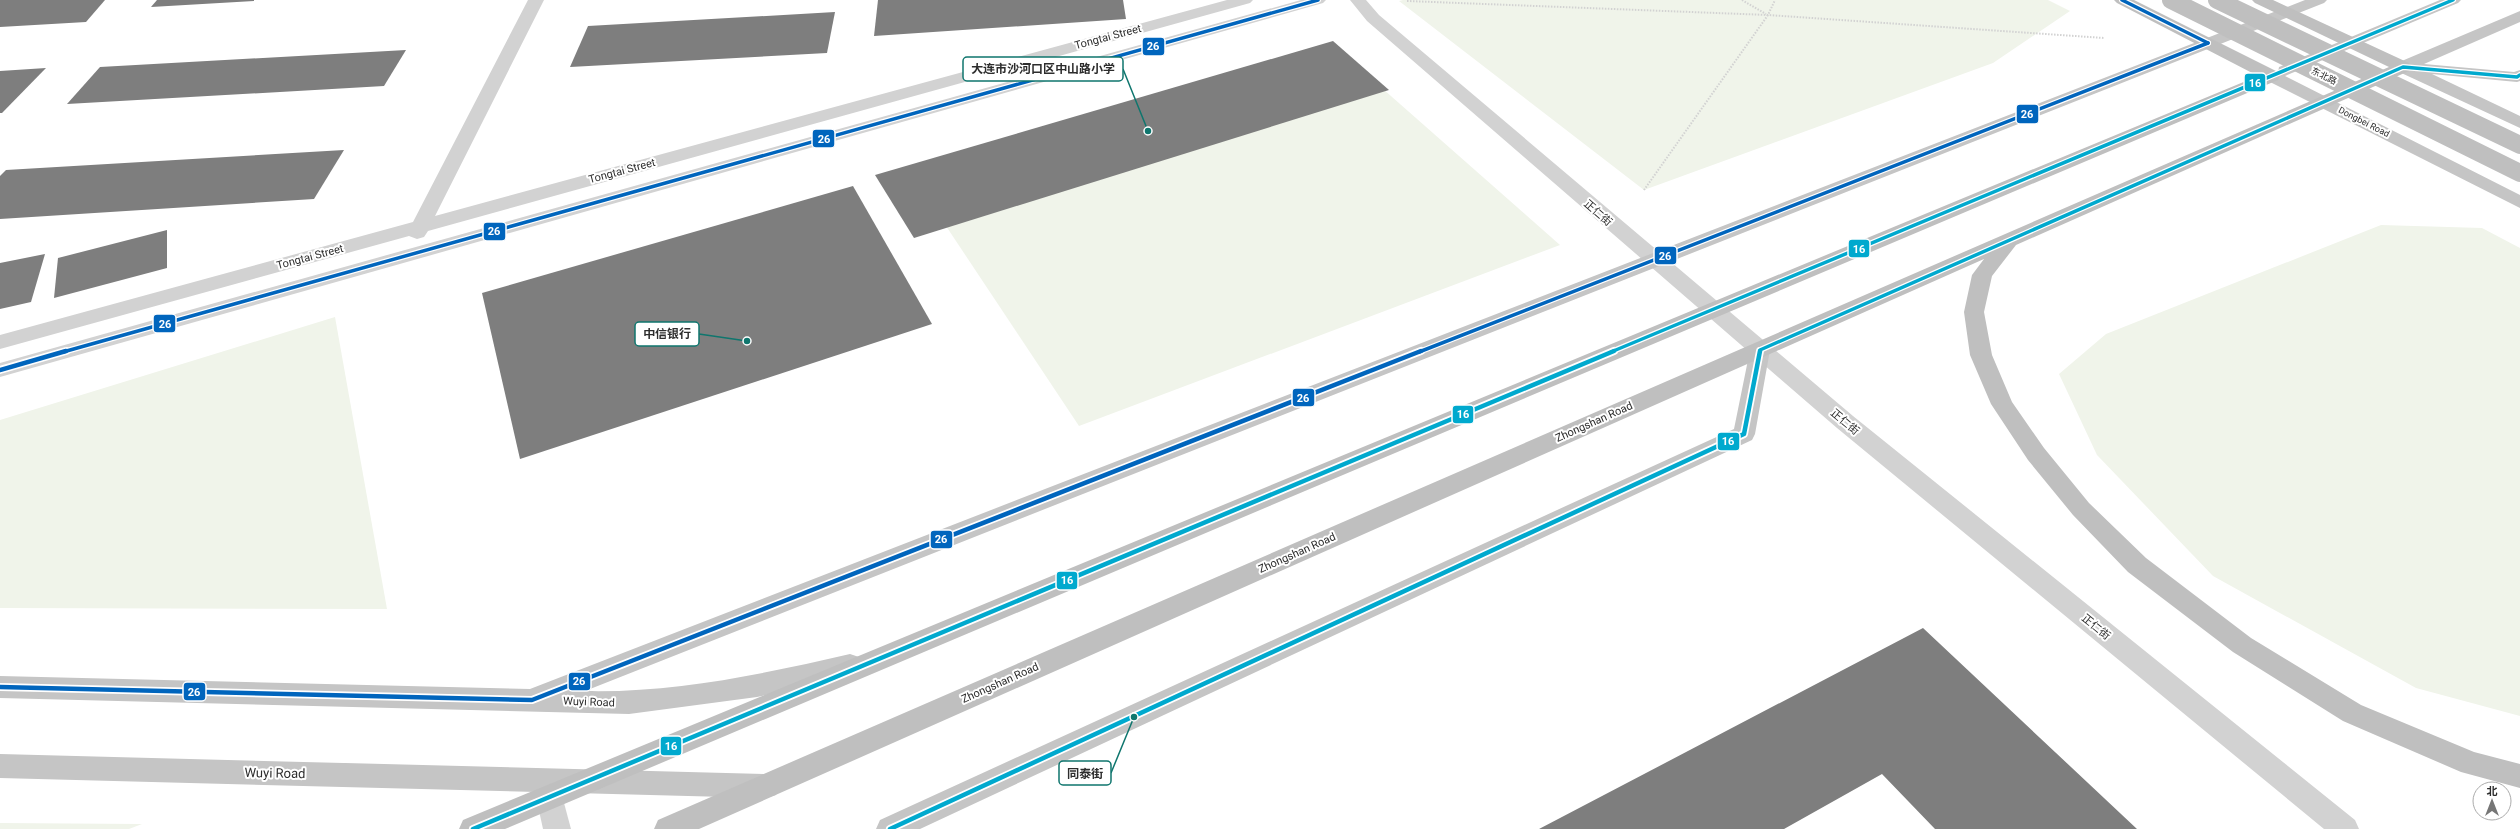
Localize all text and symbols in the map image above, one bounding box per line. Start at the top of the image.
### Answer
street label: Tongtai Street [1073,22,1143,52]
line badge: 26 [1142,37,1165,56]
text: 26 [1147,40,1159,53]
callout: 大连市沙河口区中山路小学 [963,57,1123,81]
text: 大连市沙河口区中山路小学 [971,62,1115,76]
street label: 东北路 [2310,66,2338,86]
line badge: 16 [2244,73,2266,92]
text: 16 [2249,77,2261,90]
line badge: 26 [2016,104,2039,124]
street label: Dongbei Road [2337,105,2391,139]
text: 26 [2021,108,2033,121]
line badge: 26 [812,129,835,148]
text: 26 [818,133,830,146]
street label: Tongtai Street [587,156,657,186]
street label: 正仁街 [1581,197,1615,229]
line badge: 26 [483,222,506,241]
text: 26 [488,225,500,238]
line badge: 16 [1848,239,1870,258]
street label: Tongtai Street [275,242,345,272]
text: 16 [1853,243,1865,256]
line badge: 26 [1654,246,1677,265]
text: 26 [1659,250,1671,263]
line badge: 26 [153,314,176,333]
text: 26 [159,318,171,331]
callout: 中信银行 [635,322,699,346]
text: 中信银行 [643,327,691,341]
line badge: 26 [1292,388,1315,407]
text: 26 [1297,392,1309,405]
street label: Zhongshan Road [1553,399,1635,445]
line badge: 16 [1452,405,1474,424]
street label: 正仁街 [1828,406,1862,438]
text: 16 [1457,408,1469,421]
line badge: 16 [1717,432,1740,451]
text: 16 [1722,435,1734,448]
line badge: 26 [930,530,953,549]
street label: Zhongshan Road [1256,530,1338,576]
text: 26 [935,533,947,546]
line badge: 16 [1056,571,1078,590]
text: 16 [1061,574,1073,587]
street label: 正仁街 [2079,612,2113,642]
street label: Zhongshan Road [959,660,1041,706]
line badge: 26 [568,672,591,691]
text: 26 [573,675,585,688]
line badge: 26 [183,682,206,701]
text: 26 [188,686,200,699]
street label: Wuyi Road [563,695,615,709]
line badge: 16 [660,736,682,756]
text: 16 [665,740,677,753]
callout: 同泰街 [1059,761,1111,785]
street label: Wuyi Road [244,765,306,781]
text: 同泰街 [1067,767,1103,781]
north arrow [2472,781,2512,821]
text: 北 [2487,785,2498,798]

